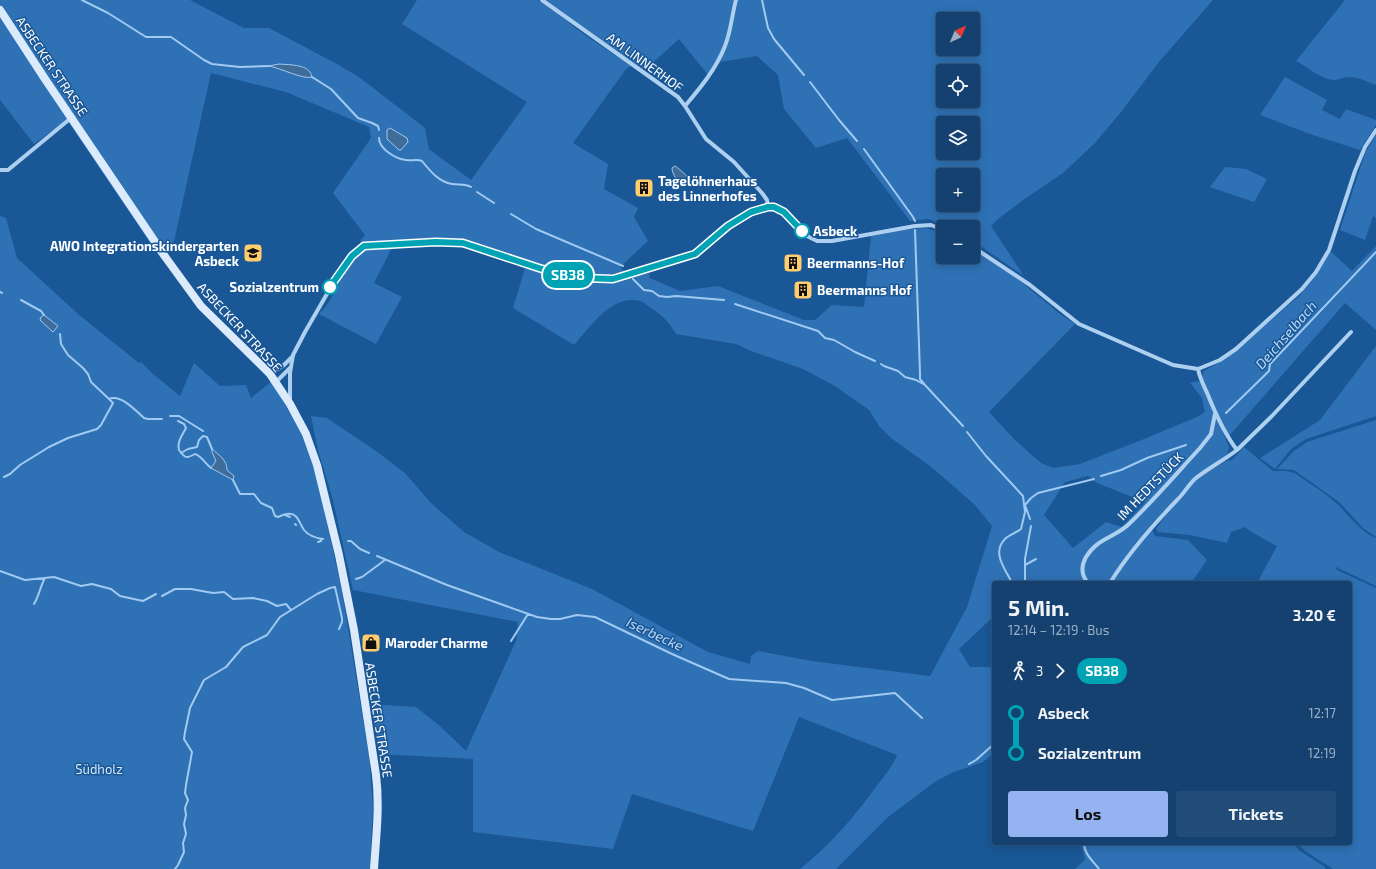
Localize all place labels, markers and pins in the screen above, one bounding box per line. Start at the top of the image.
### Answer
place label: Tagelöhnerhaus des Linnerhofes [658,173,757,204]
building icon: Tagelöhnerhaus des Linnerhofes [633,177,655,199]
marker: Asbeck [794,223,810,239]
place label: Asbeck [813,223,858,239]
place label: AWO Integrationskindergarten Asbeck [50,238,240,269]
school or university icon: AWO Integrationskindergarten Asbeck [242,242,264,264]
building icon: Beermanns-Hof [782,252,804,274]
place label: Beermanns-Hof [807,255,905,271]
place label: Sozialzentrum [230,279,319,295]
marker: Sozialzentrum [322,279,338,295]
building icon: Beermanns Hof [792,279,814,301]
place label: Beermanns Hof [817,282,912,298]
shop icon: Maroder Charme [360,632,382,654]
place label: Maroder Charme [385,635,488,651]

